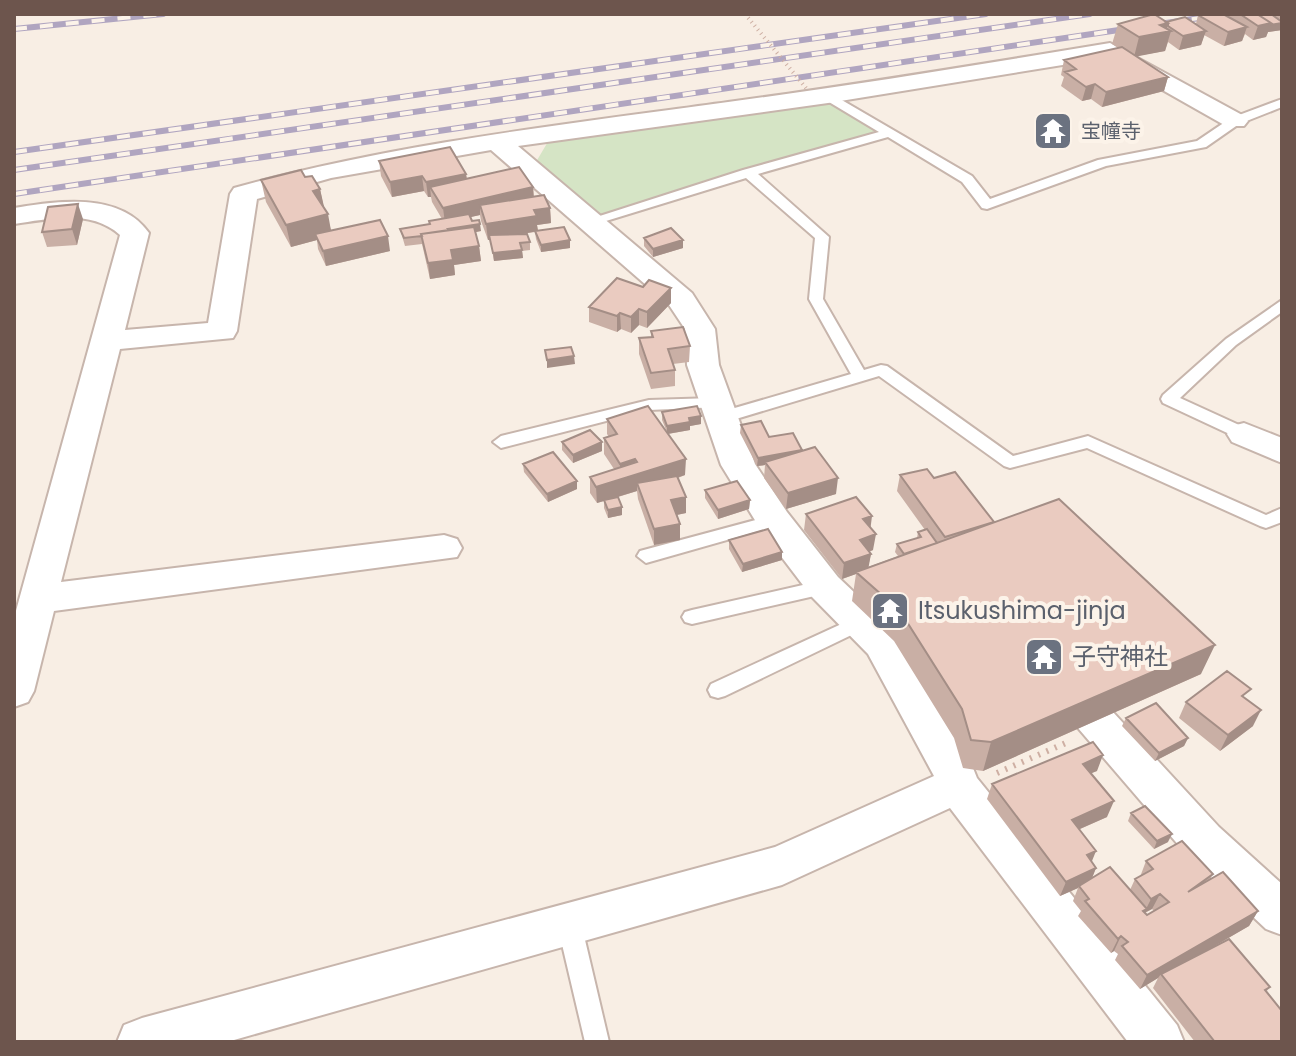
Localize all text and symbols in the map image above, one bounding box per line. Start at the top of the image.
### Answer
temple icon: 宝幢寺 [1032,110,1074,152]
place label: 宝幢寺 [1081,117,1141,145]
temple icon: Itsukushima-jinja [869,590,911,632]
place label: Itsukushima-jinja [918,594,1126,627]
temple icon: 子守神社 [1023,636,1065,678]
place label: 子守神社 [1072,640,1168,673]

